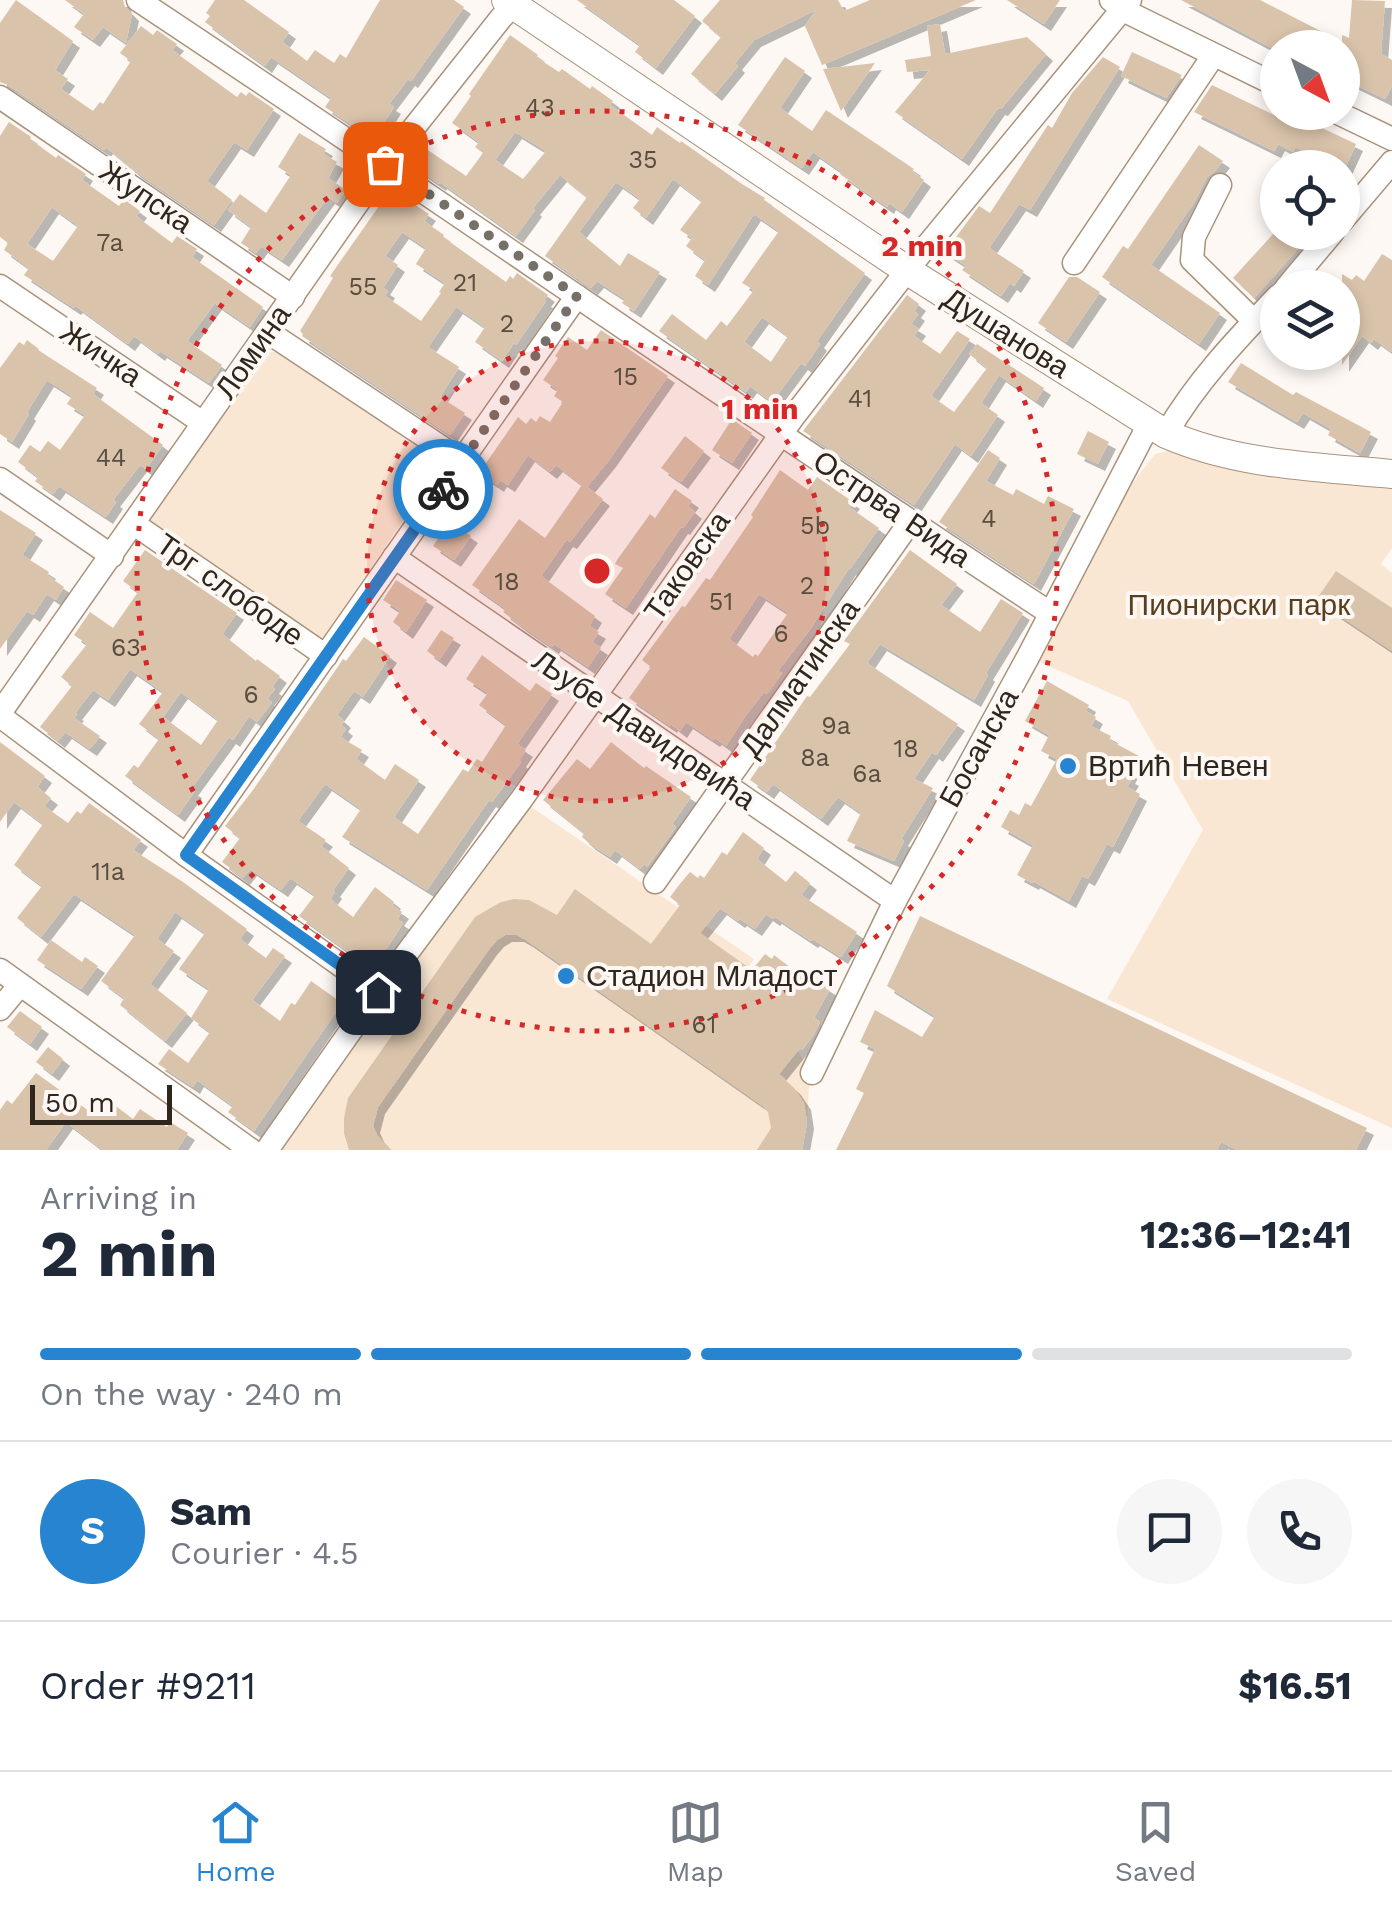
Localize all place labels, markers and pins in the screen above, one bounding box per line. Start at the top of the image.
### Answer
pin [343,122,428,207]
centre of rings [579,553,615,589]
place label: Вртић Невен [1088,748,1269,783]
marker: Вртић Невен [1057,755,1079,777]
pin [336,950,421,1035]
place label: Стадион Младост [586,958,838,993]
marker: Стадион Младост [555,965,577,987]

